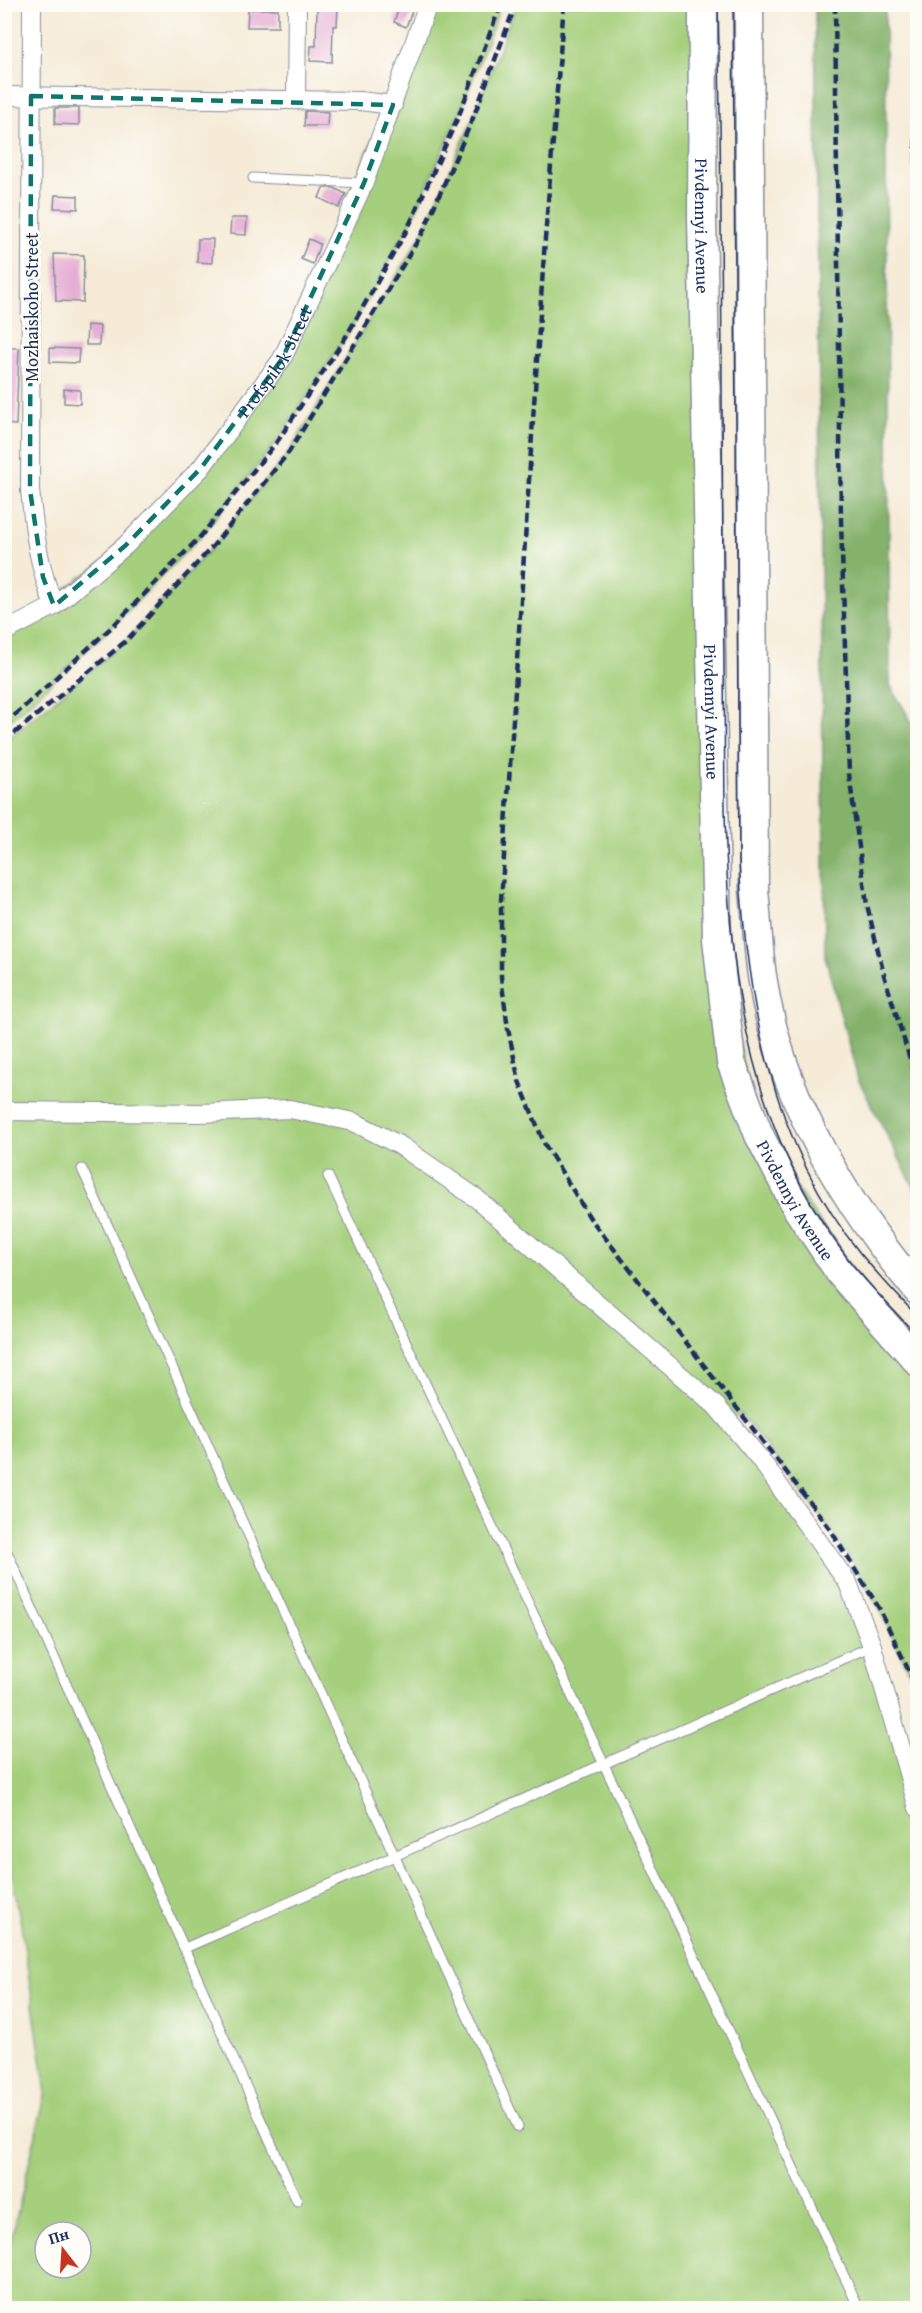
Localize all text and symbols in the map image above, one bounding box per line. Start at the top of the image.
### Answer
street label: Pivdennyi Avenue [688,158,717,294]
street label: Mozhaiskoho Street [18,232,45,382]
street label: Profspilok Street [230,301,319,423]
street label: Pivdennyi Avenue [697,644,727,780]
street label: Pivdennyi Avenue [750,1135,841,1266]
north arrow [33,2220,93,2280]
text: Пн [45,2221,72,2250]

